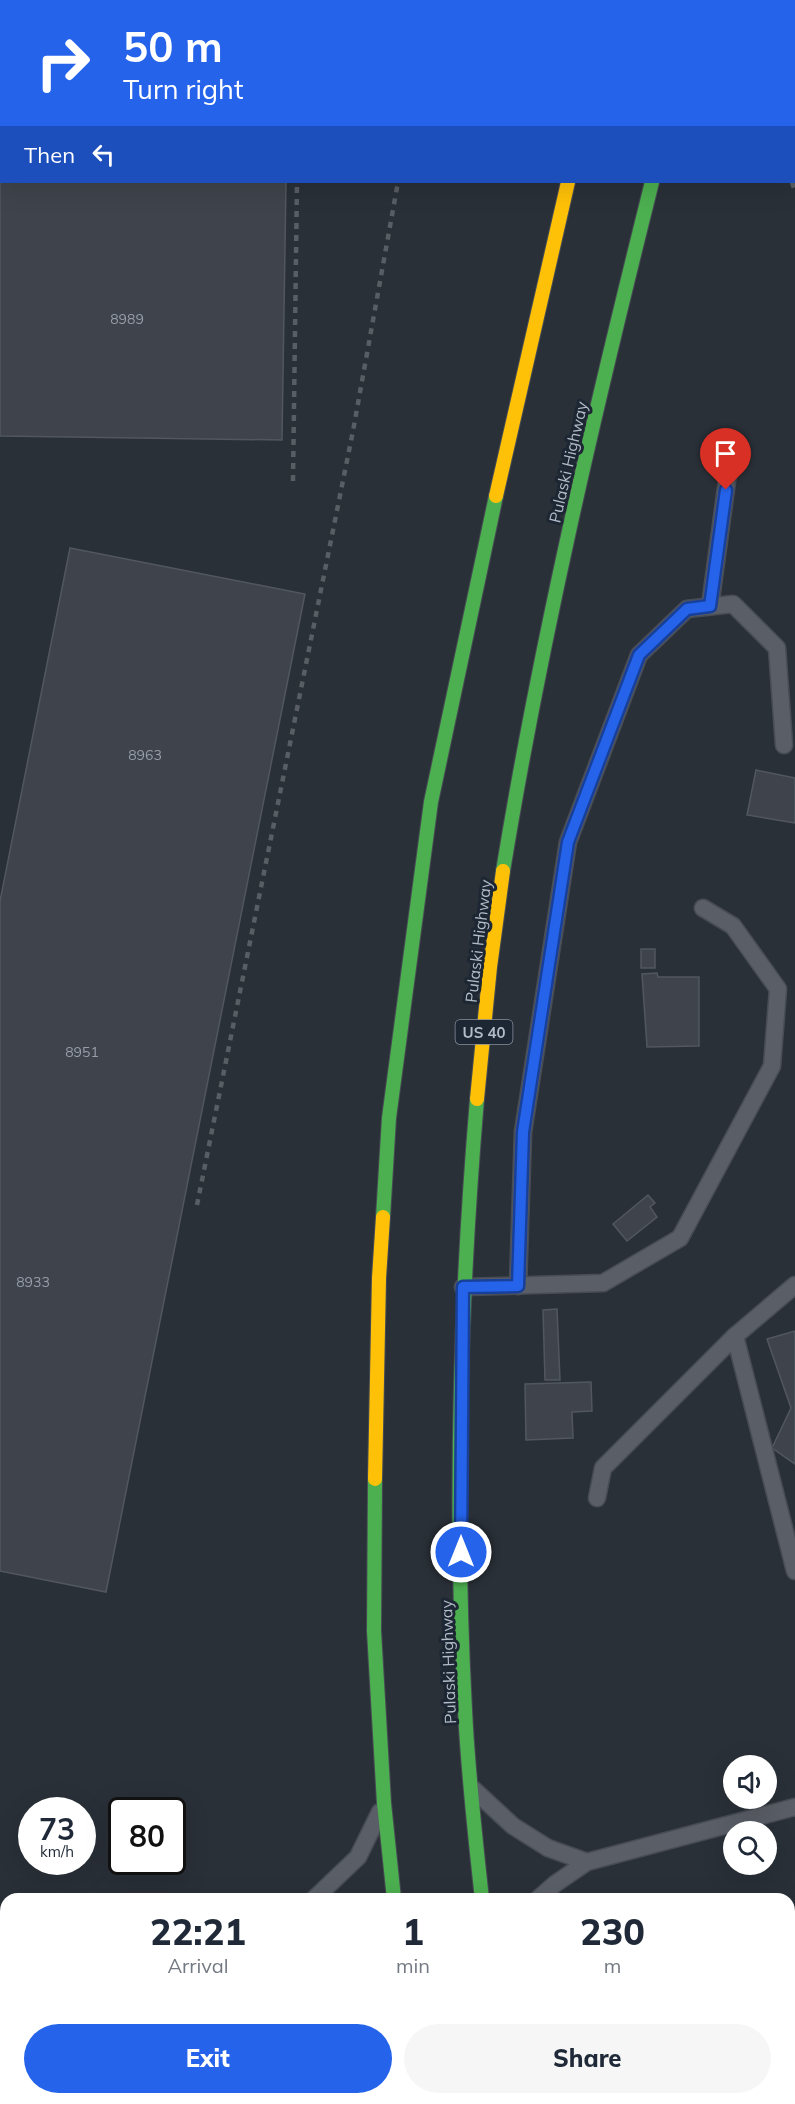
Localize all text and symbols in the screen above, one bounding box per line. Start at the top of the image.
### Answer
text: 50 m [123,20,223,73]
icon: right [24,24,102,102]
text: Turn right [123,72,243,106]
icon: left [87,138,120,171]
text: Then [24,141,75,169]
house number: 8989 [110,310,144,328]
street label: Pulaski Highway [544,399,592,525]
pin [700,428,751,490]
icon: arrive [709,437,742,470]
house number: 8963 [128,746,162,764]
street label: Pulaski Highway [461,878,496,1004]
road number: US 40 [456,1020,512,1044]
house number: 8951 [65,1043,99,1061]
house number: 8933 [16,1273,50,1291]
position arrow [429,1520,493,1584]
street label: Pulaski Highway [436,1599,460,1724]
map controls [723,1755,777,1875]
button: sound [723,1755,777,1809]
speed limit sign: 80 [108,1797,186,1875]
text: 73 [39,1810,75,1848]
button: search [723,1821,777,1875]
text: km/h [40,1842,74,1861]
text: 22:21 [150,1909,246,1954]
text: 1 [402,1909,424,1954]
text: 230 [580,1909,645,1954]
text: Arrival [167,1953,229,1978]
text: min [396,1953,430,1978]
text: m [604,1953,621,1978]
button: Exit [24,2024,392,2093]
button: Share [404,2024,771,2093]

